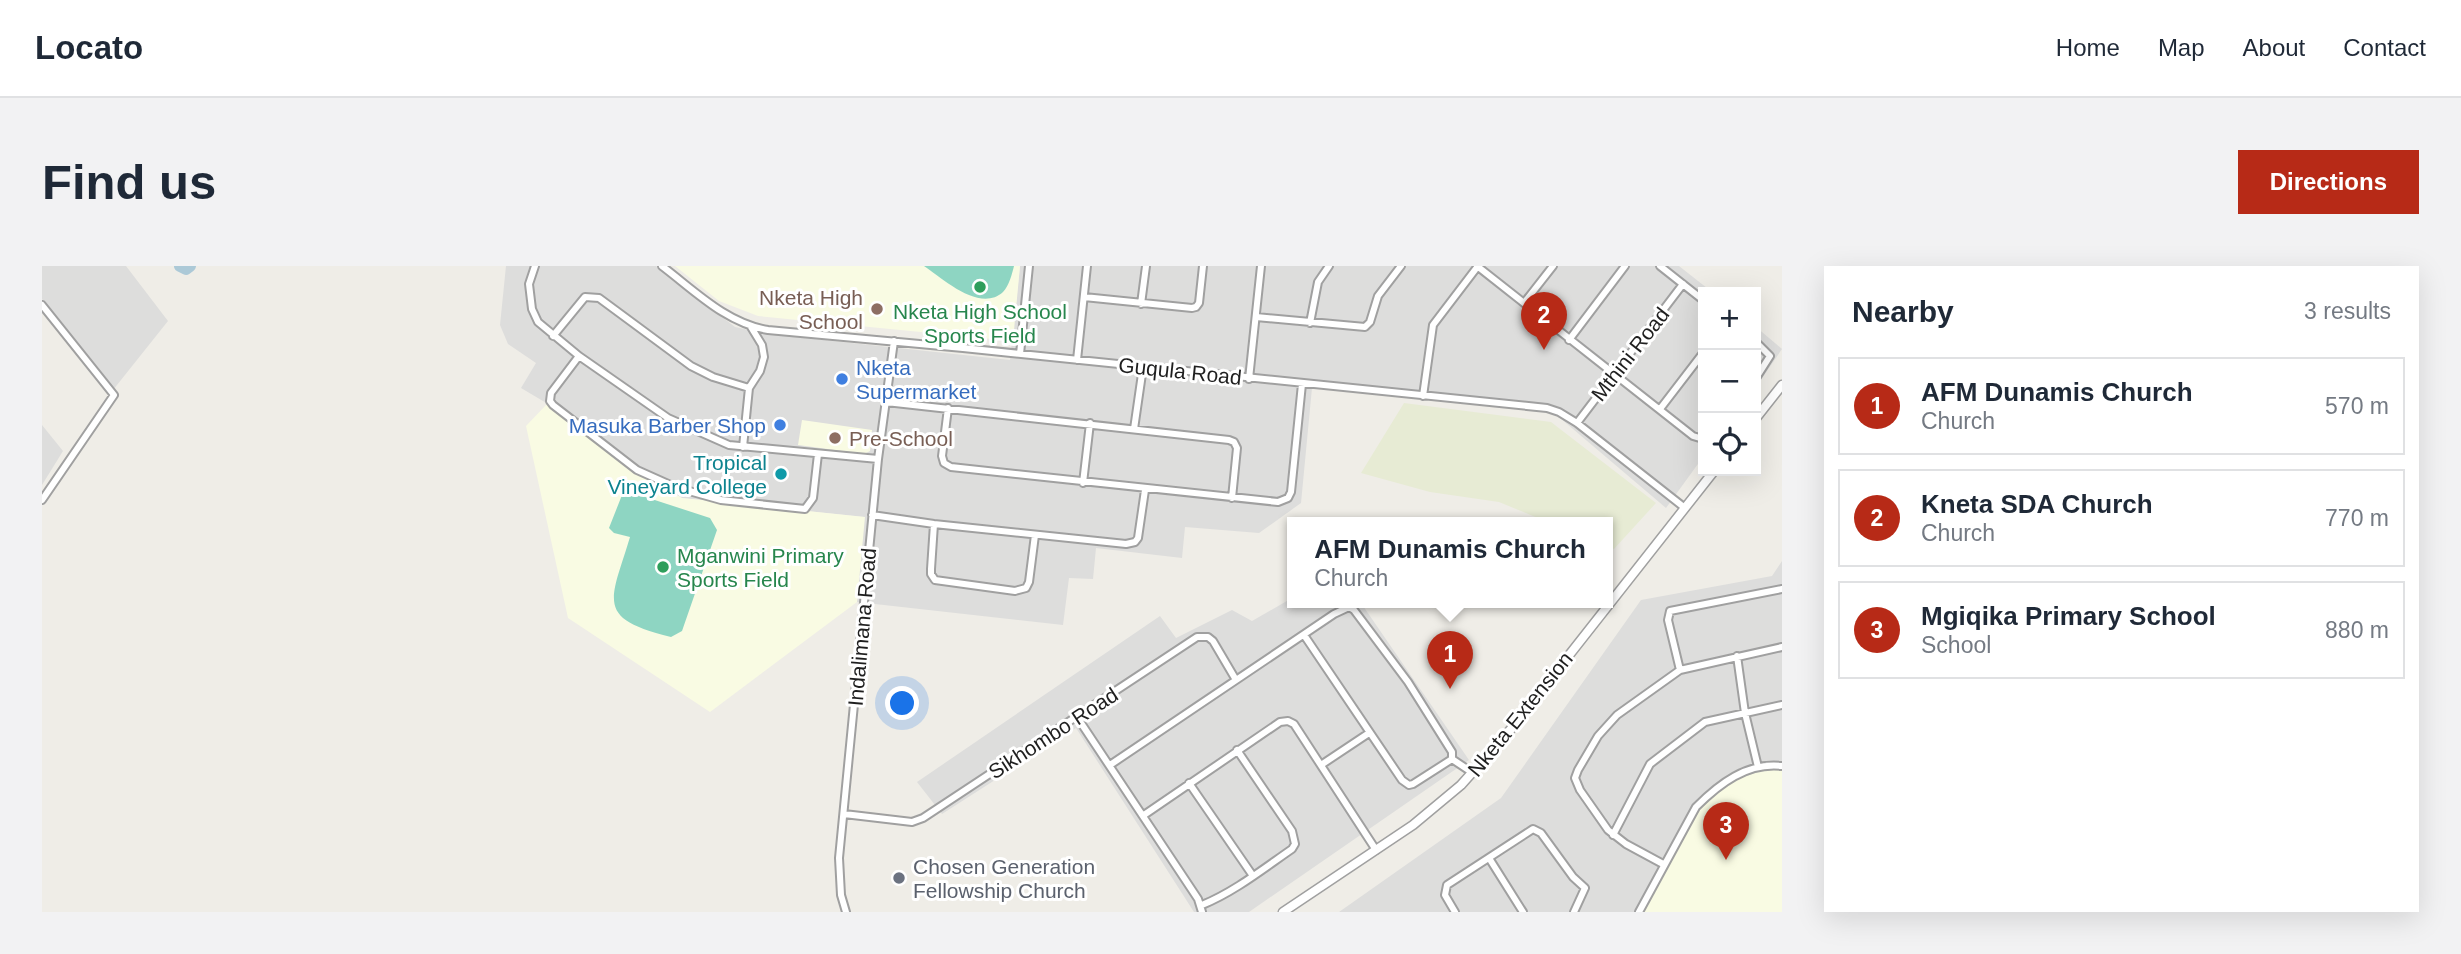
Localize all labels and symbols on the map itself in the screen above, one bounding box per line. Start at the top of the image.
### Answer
marker: Nketa High School Sports Field [972,279,988,295]
place label: Nketa High School [759,286,863,333]
pin: 2 [1521,292,1567,350]
place label: Nketa High School Sports Field [893,300,1067,347]
marker: Nketa High School [869,301,885,317]
street label: Mthini Road [1586,303,1674,405]
street label: Guqula Road [1117,353,1243,389]
place label: Nketa Supermarket [856,356,976,403]
marker: Nketa Supermarket [834,371,850,387]
place label: Masuka Barber Shop [569,414,766,437]
marker: Masuka Barber Shop [772,417,788,433]
place label: Pre-School [849,427,953,450]
marker: Pre-School [827,430,843,446]
place label: Tropical Vineyard College [607,451,767,498]
marker: Tropical Vineyard College [773,466,789,482]
place label: Mganwini Primary Sports Field [677,544,844,591]
street label: Indalimana Road [844,547,880,707]
marker: Mganwini Primary Sports Field [655,559,671,575]
pin: 1 [1427,631,1473,689]
street label: Nketa Extension [1463,647,1577,781]
street label: Sikhombo Road [984,683,1122,783]
your location [885,686,919,720]
pin: 3 [1703,802,1749,860]
place label: Chosen Generation Fellowship Church [913,855,1095,902]
marker: Chosen Generation Fellowship Church [891,870,907,886]

